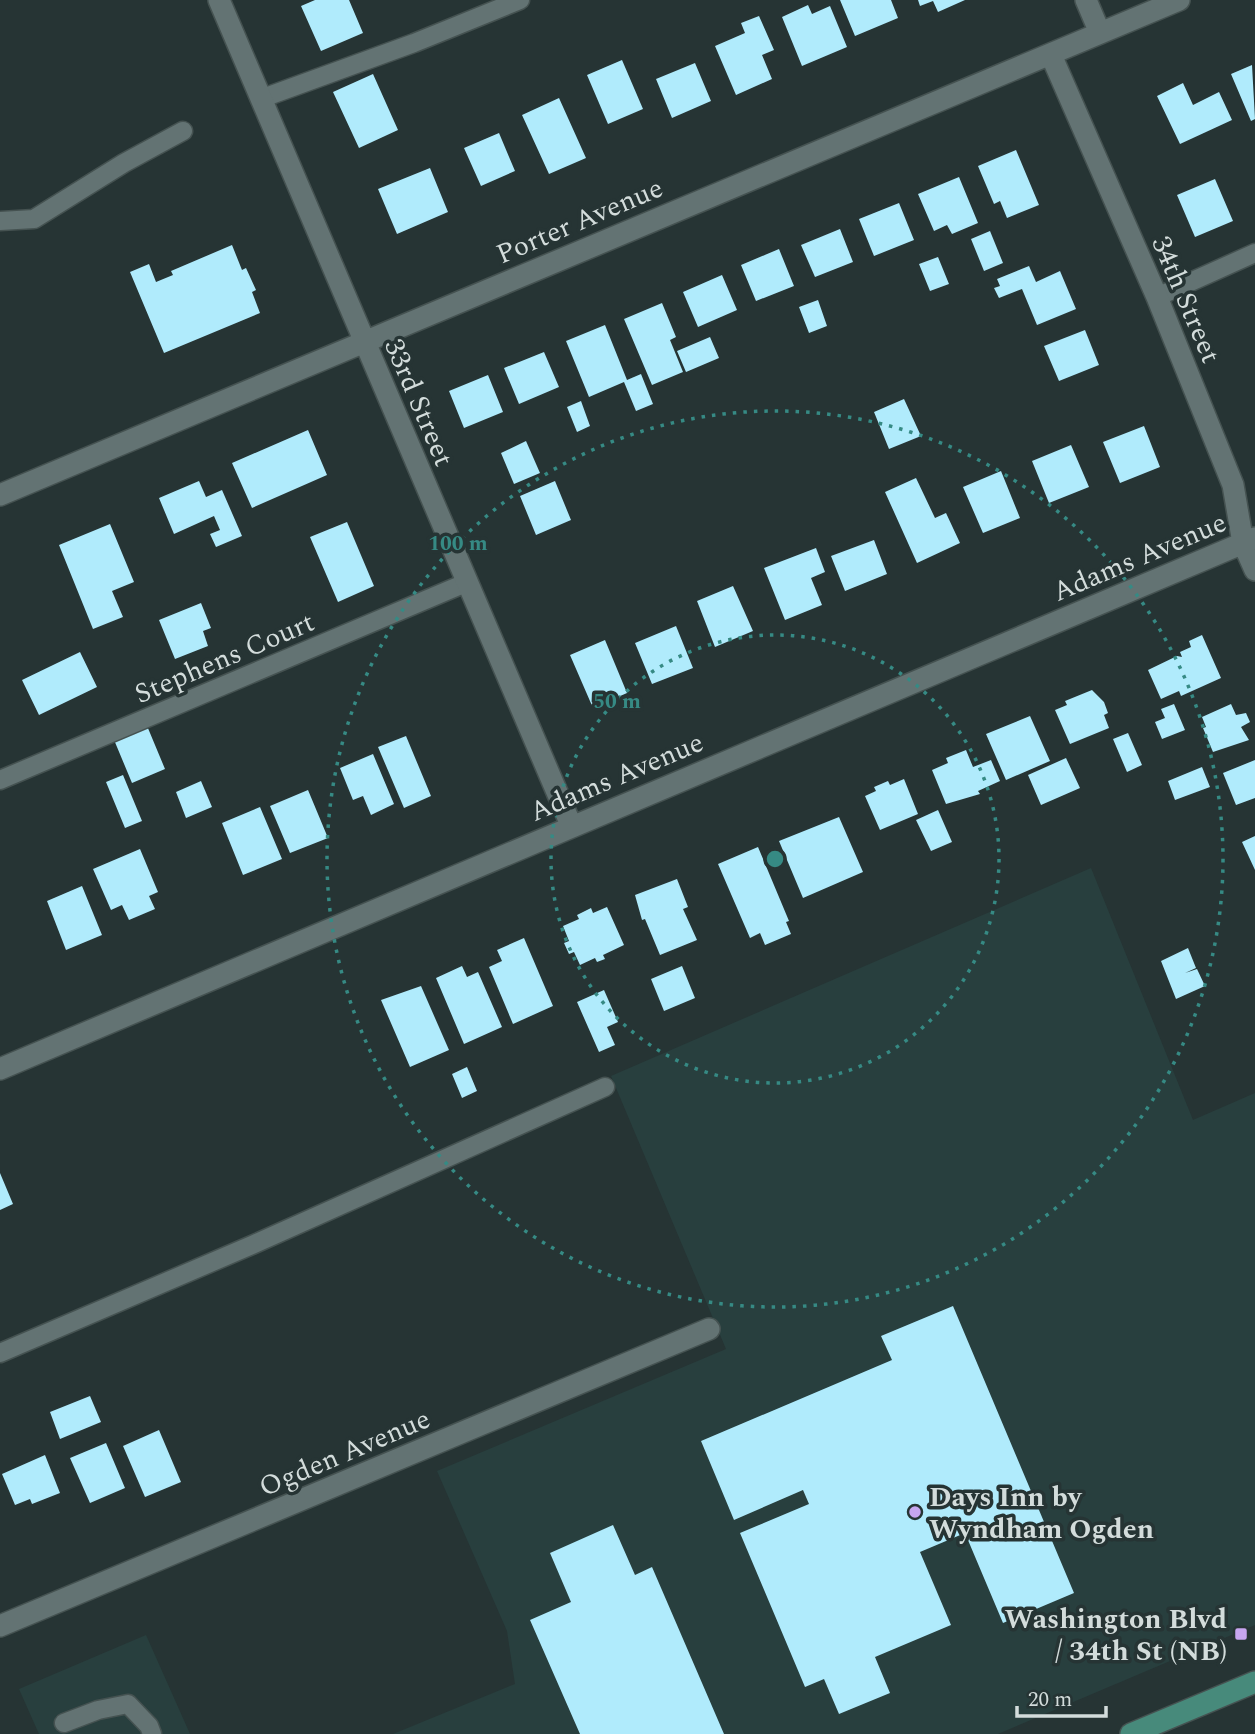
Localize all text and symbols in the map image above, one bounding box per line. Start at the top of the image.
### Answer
street label: Porter Avenue [489,167,670,276]
street label: 34th Street [1140,229,1232,370]
street label: 33rd Street [372,332,465,473]
street label: Adams Avenue [1046,501,1233,613]
text: 100 m [428,528,488,560]
street label: Stephens Court [128,601,321,716]
text: 50 m [593,686,641,718]
street label: Adams Avenue [523,721,710,833]
centre of rings [763,847,787,871]
street label: Ogden Avenue [252,1398,437,1509]
place label: Days Inn by Wyndham Ogden [929,1476,1154,1551]
marker: Days Inn by Wyndham Ogden [907,1504,923,1520]
place label: Washington Blvd / 34th St (NB) [1004,1598,1227,1673]
marker: Washington Blvd / 34th St (NB) [1233,1626,1249,1642]
scale bar [1017,1674,1106,1718]
text: 20 m [1028,1684,1072,1716]

